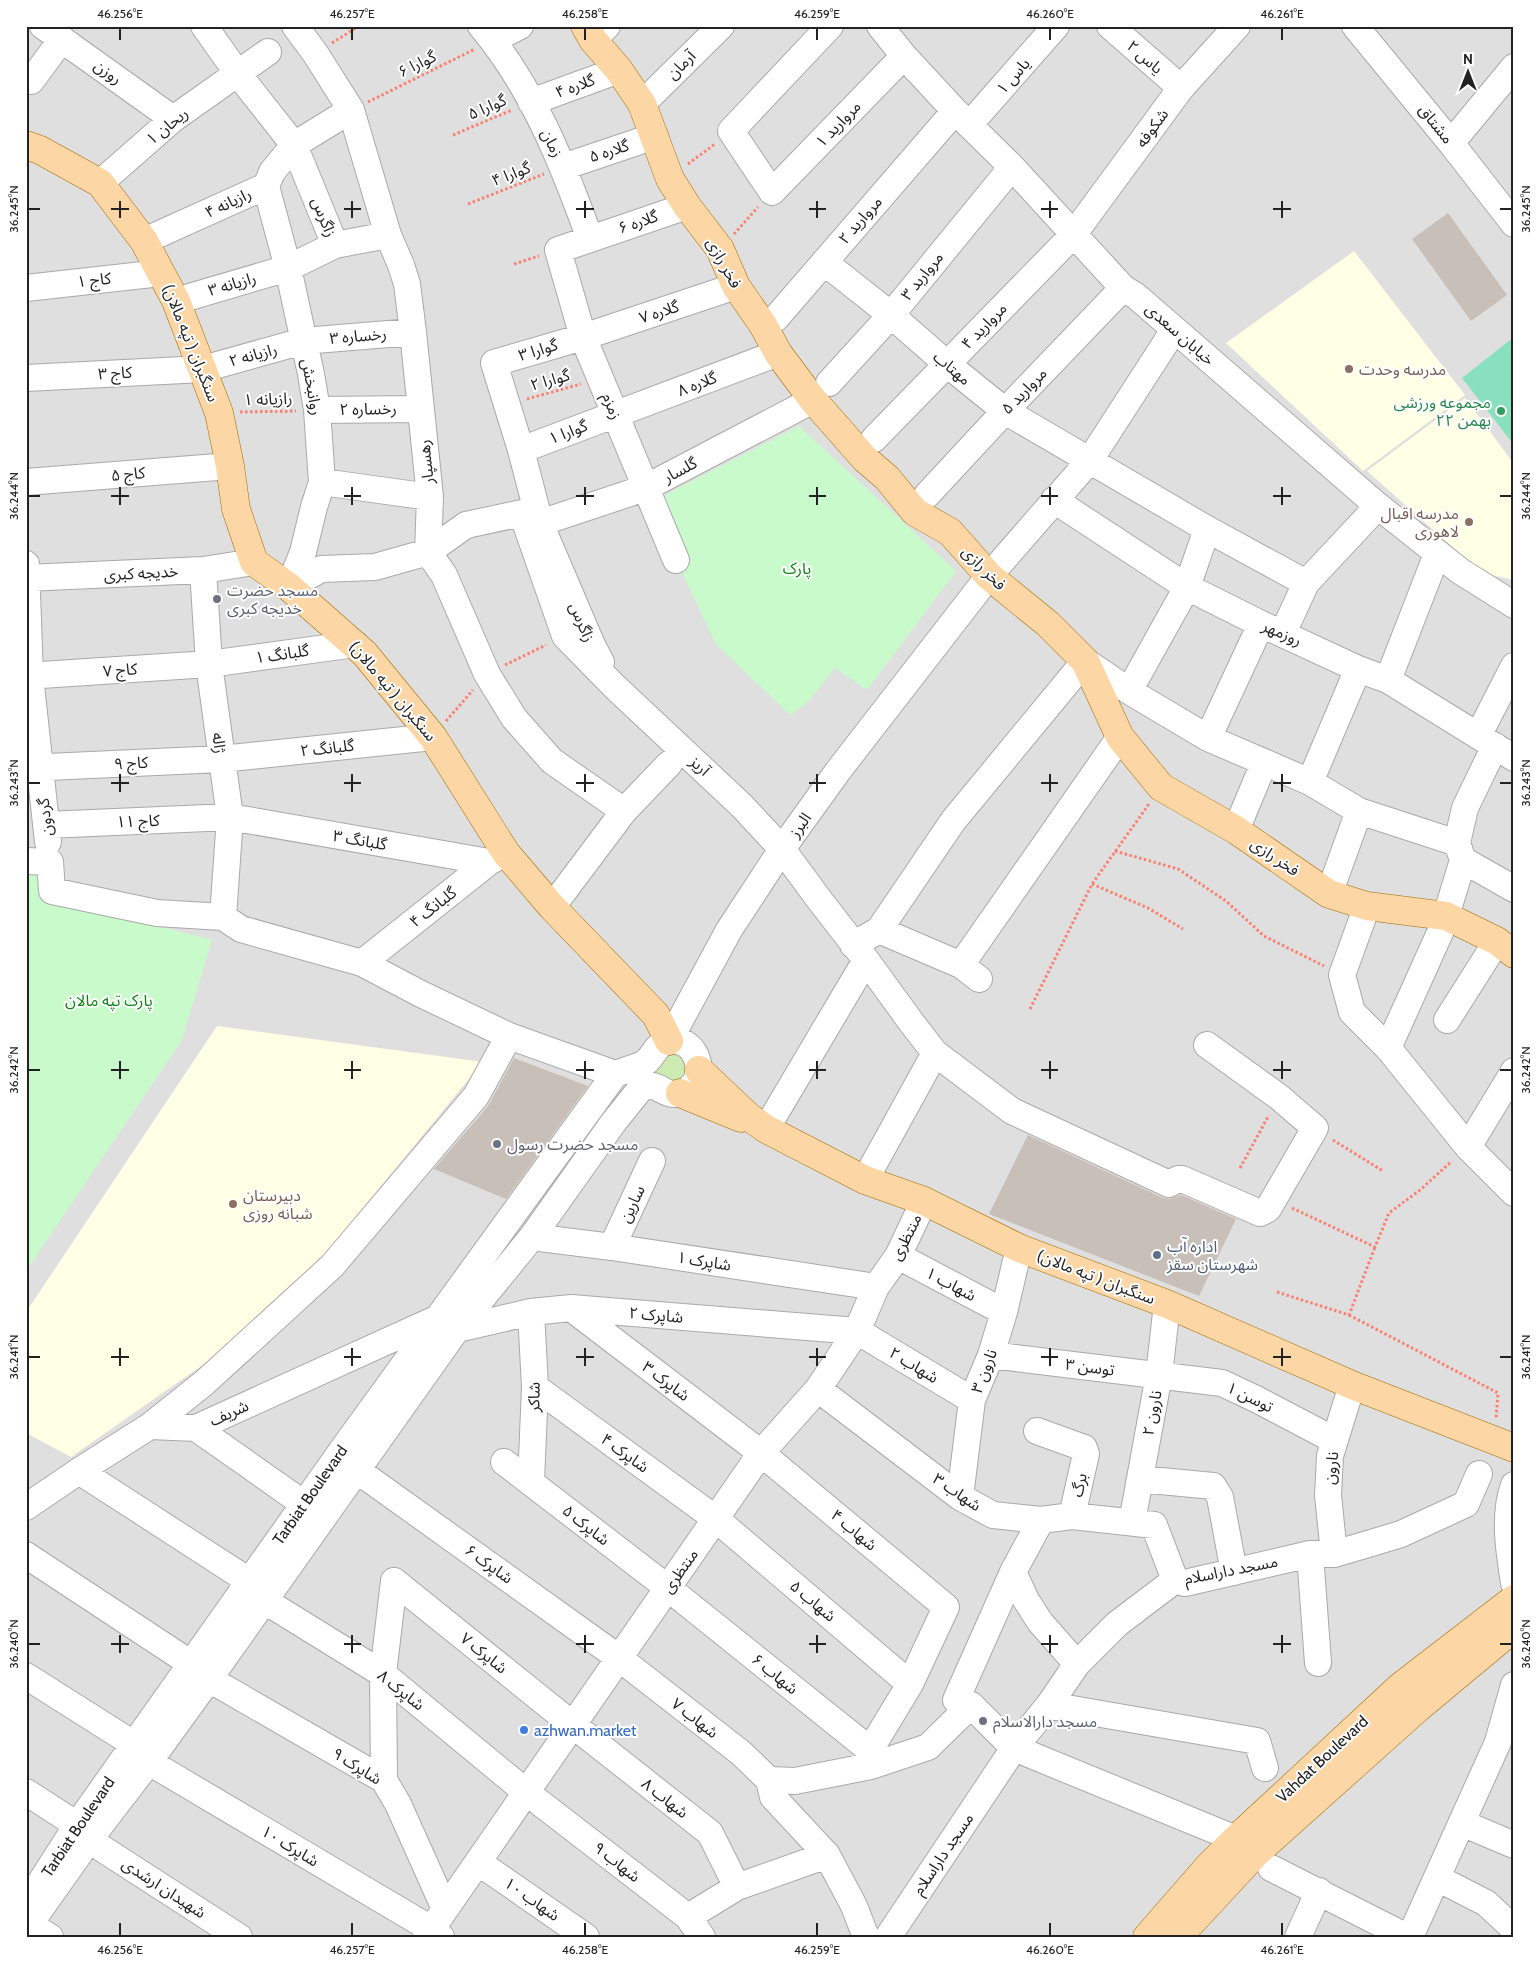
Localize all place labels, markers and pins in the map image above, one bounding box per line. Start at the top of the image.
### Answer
place label: مدرسه وحدت [1359,360,1446,379]
marker: مدرسه وحدت [1343,363,1355,375]
place label: مجموعه ورزشی ۲۲ بهمن [1393,393,1491,430]
marker: مجموعه ورزشی ۲۲ بهمن [1495,405,1507,417]
place label: مدرسه اقبال لاهوری [1381,504,1459,541]
marker: مدرسه اقبال لاهوری [1463,516,1475,528]
place label: مسجد حضرت خدیجه کبری [227,581,318,618]
marker: مسجد حضرت خدیجه کبری [211,593,223,605]
place label: مسجد حضرت رسول [507,1135,638,1155]
marker: مسجد حضرت رسول [491,1138,503,1150]
place label: دبیرستان شبانه روزی [243,1186,312,1223]
marker: دبیرستان شبانه روزی [227,1198,239,1210]
place label: اداره آب شهرستان سقز [1166,1237,1258,1274]
marker: اداره آب شهرستان سقز [1151,1249,1163,1261]
place label: مسجد دارالاسلام [993,1712,1097,1734]
marker: مسجد دارالاسلام [977,1715,989,1727]
place label: azhwan.market [534,1721,637,1740]
marker: azhwan.market [518,1724,530,1736]

